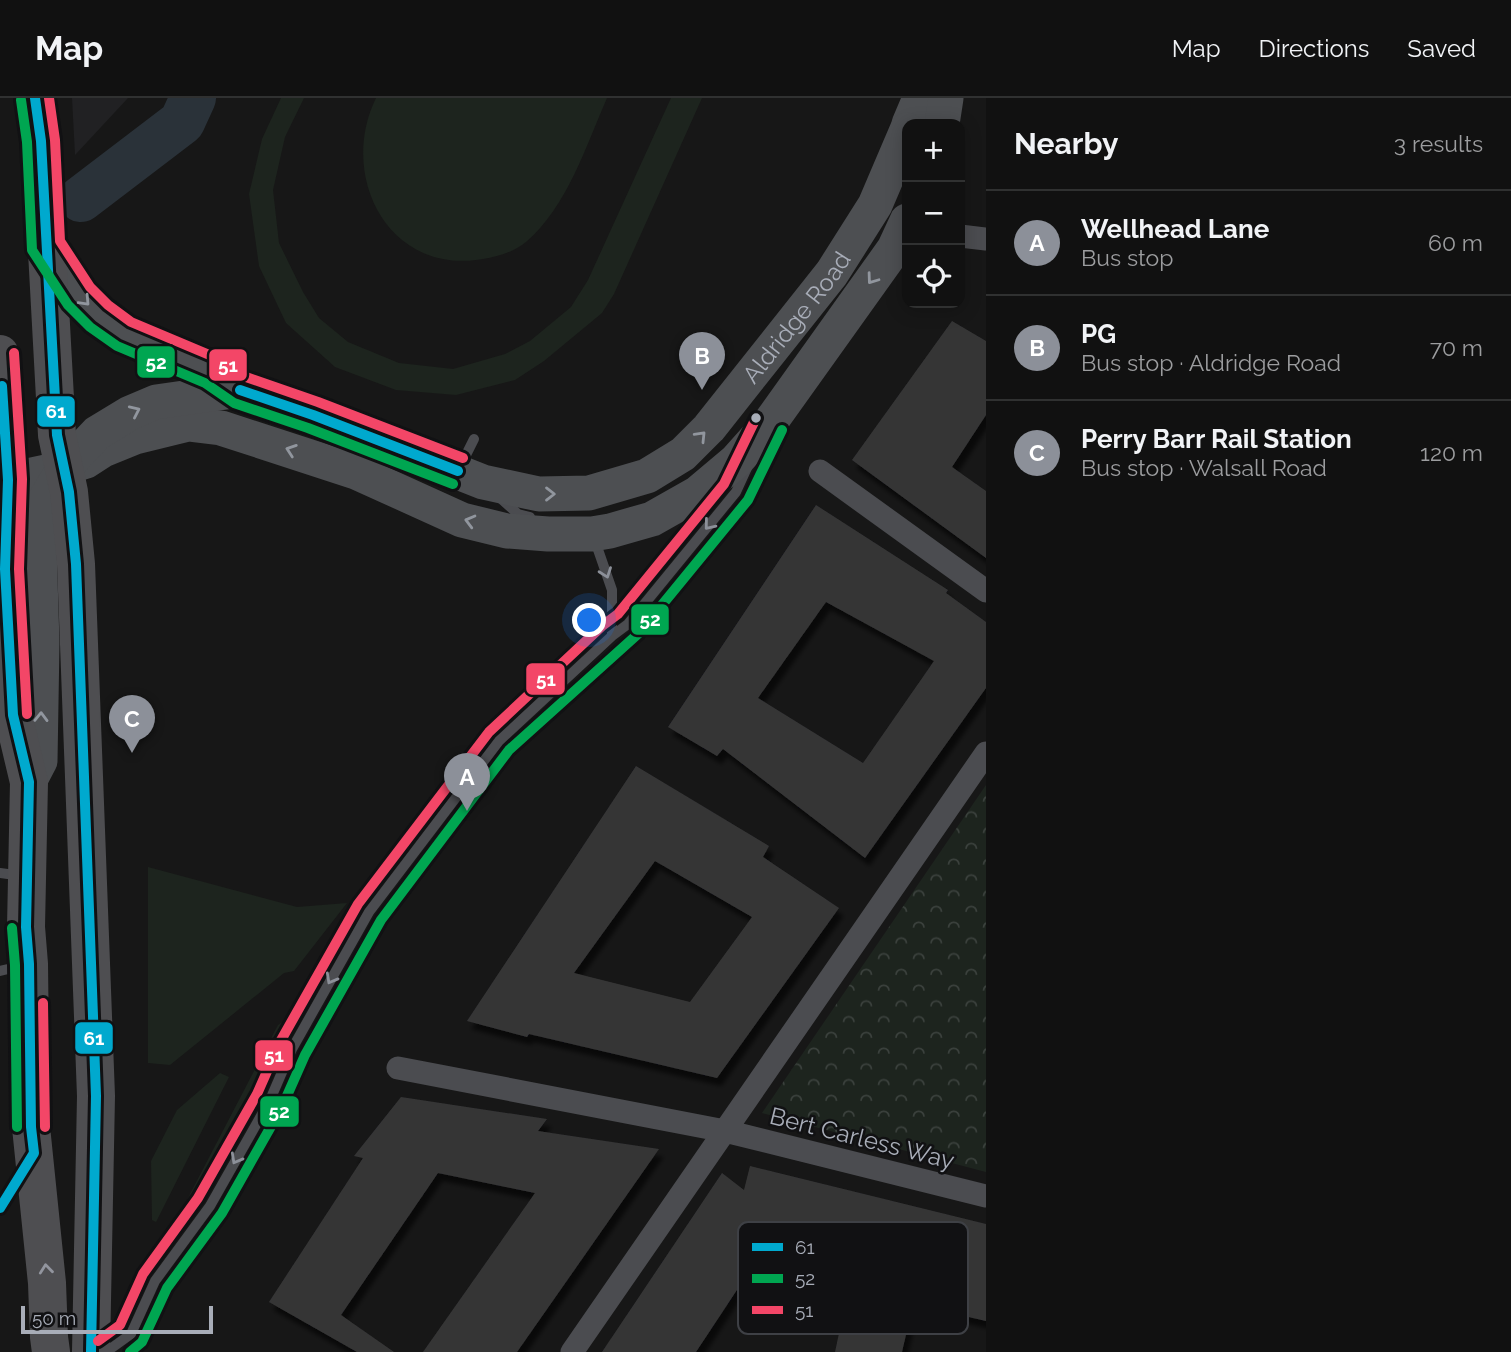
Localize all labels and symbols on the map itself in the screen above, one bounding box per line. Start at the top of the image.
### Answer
street label: Aldridge Road [736,246,856,389]
one-way arrow [867,272,880,284]
one-way arrow [77,293,90,306]
pin: B [679,332,725,390]
line badge: 52 [136,345,176,379]
line badge: 51 [208,348,248,382]
text: 52 [145,351,167,373]
text: 51 [218,354,238,376]
line badge: 61 [36,395,76,428]
text: 61 [46,400,66,422]
one-way arrow [128,405,141,419]
unlabelled marker [749,411,763,425]
one-way arrow [692,431,705,444]
one-way arrow [285,444,298,458]
one-way arrow [545,486,556,502]
one-way arrow [464,515,476,530]
one-way arrow [705,516,717,529]
one-way arrow [598,567,612,579]
your location [572,603,606,637]
line badge: 52 [630,603,670,636]
text: 52 [639,608,661,630]
line badge: 51 [525,662,566,696]
text: 51 [536,668,556,690]
pin: C [109,695,155,753]
one-way arrow [33,711,48,722]
pin: A [444,753,490,811]
one-way arrow [326,972,339,984]
line badge: 61 [74,1021,114,1055]
text: 61 [84,1027,104,1049]
line badge: 51 [254,1039,294,1072]
text: 51 [264,1044,284,1066]
line badge: 52 [259,1095,300,1128]
text: 52 [268,1100,290,1122]
street label: Bert Carless Way [767,1101,957,1175]
one-way arrow [231,1152,244,1165]
legend [738,1222,968,1334]
text: 61 [795,1236,815,1258]
one-way arrow [38,1263,53,1274]
text: 52 [795,1267,815,1289]
text: 51 [795,1299,814,1321]
scale bar [21,1303,214,1335]

